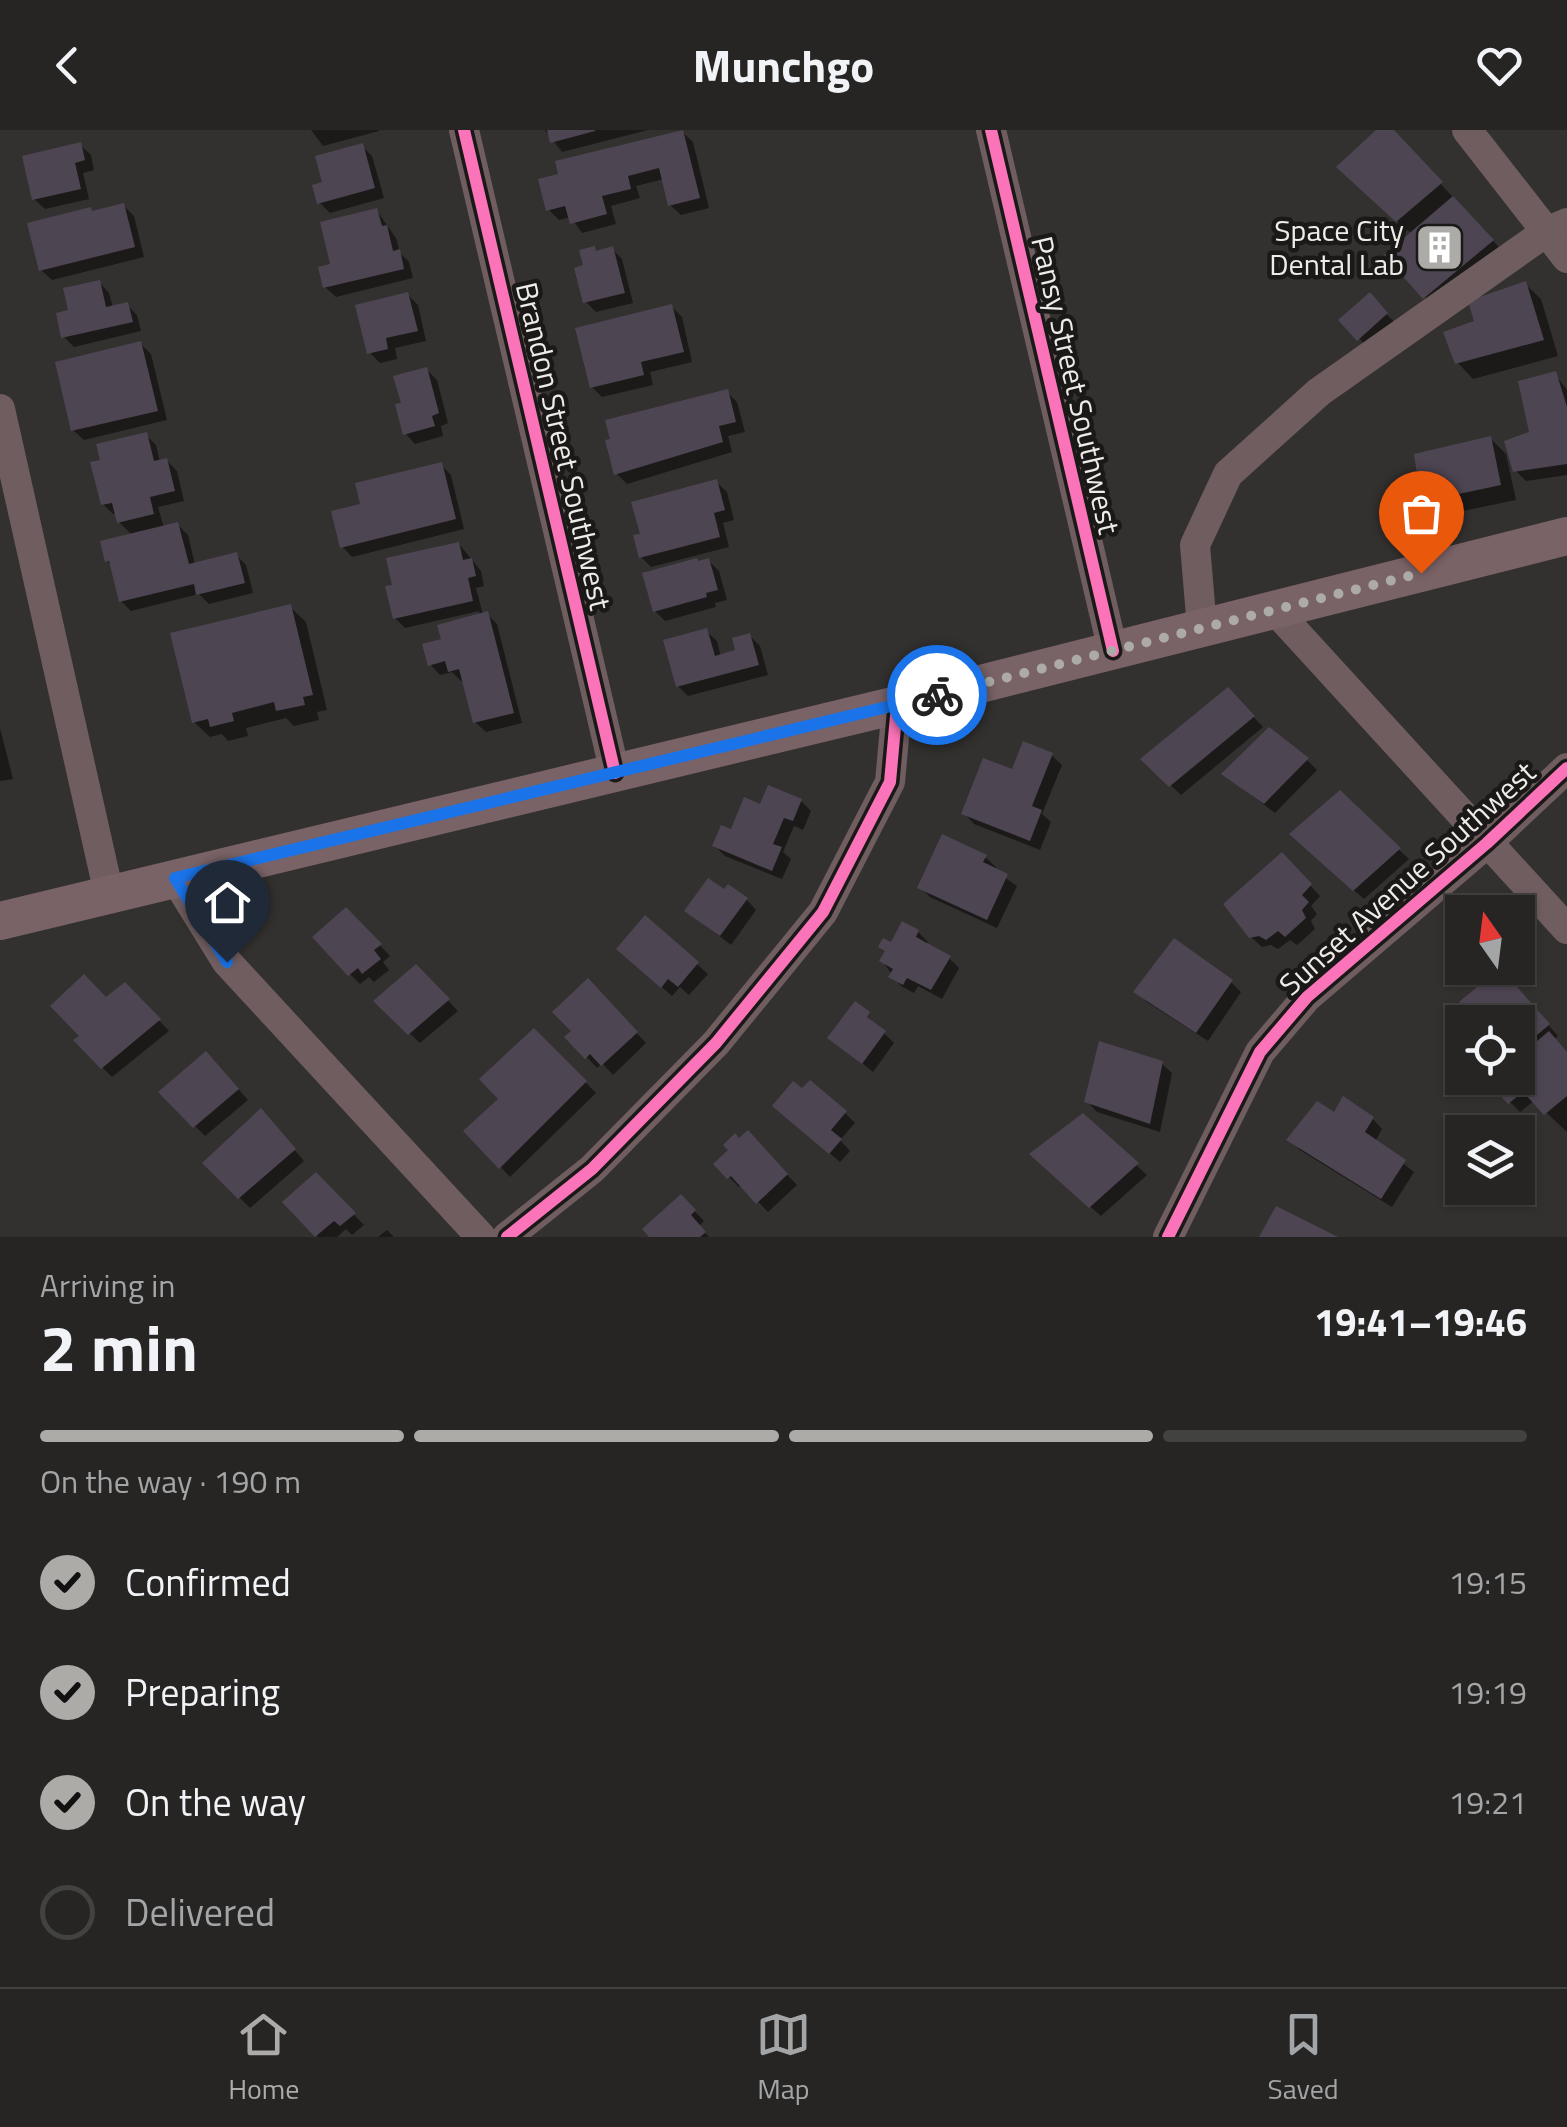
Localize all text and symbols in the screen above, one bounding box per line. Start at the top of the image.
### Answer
text: Munchgo [693,31,874,99]
icon: back [40,38,95,93]
icon: heart [1472,38,1527,93]
place label: Space City Dental Lab [1269,207,1404,287]
building icon: Space City Dental Lab [1413,221,1465,273]
street label: Pansy Street Southwest [1019,232,1133,539]
street label: Brandon Street Southwest [504,278,624,615]
pin [1379,471,1464,574]
icon: bag [1394,486,1449,541]
courier [887,645,987,745]
icon: bike [910,668,965,723]
street label: Sunset Avenue Southwest [1268,750,1546,1006]
pin [185,860,270,963]
icon: home [200,875,255,930]
north arrow [1445,895,1535,985]
map controls [1445,895,1535,1205]
button: locate [1445,1005,1535,1095]
button: layers [1445,1115,1535,1205]
text: Arriving in [40,1261,176,1309]
text: 19:41–19:46 [1314,1293,1527,1351]
text: 2 min [40,1297,198,1396]
text: On the way · 190 m [40,1457,301,1505]
text: Confirmed [125,1553,291,1611]
icon: check [40,1555,95,1610]
text: 19:15 [1448,1558,1527,1606]
text: Preparing [125,1663,280,1721]
icon: check [40,1665,95,1720]
text: 19:19 [1448,1668,1527,1716]
text: On the way [125,1773,306,1831]
icon: check [40,1775,95,1830]
text: 19:21 [1448,1778,1527,1826]
text: Delivered [125,1883,275,1941]
tab: Home [228,2007,299,2110]
tab: Map [756,2007,811,2110]
tab: Saved [1267,2007,1339,2110]

